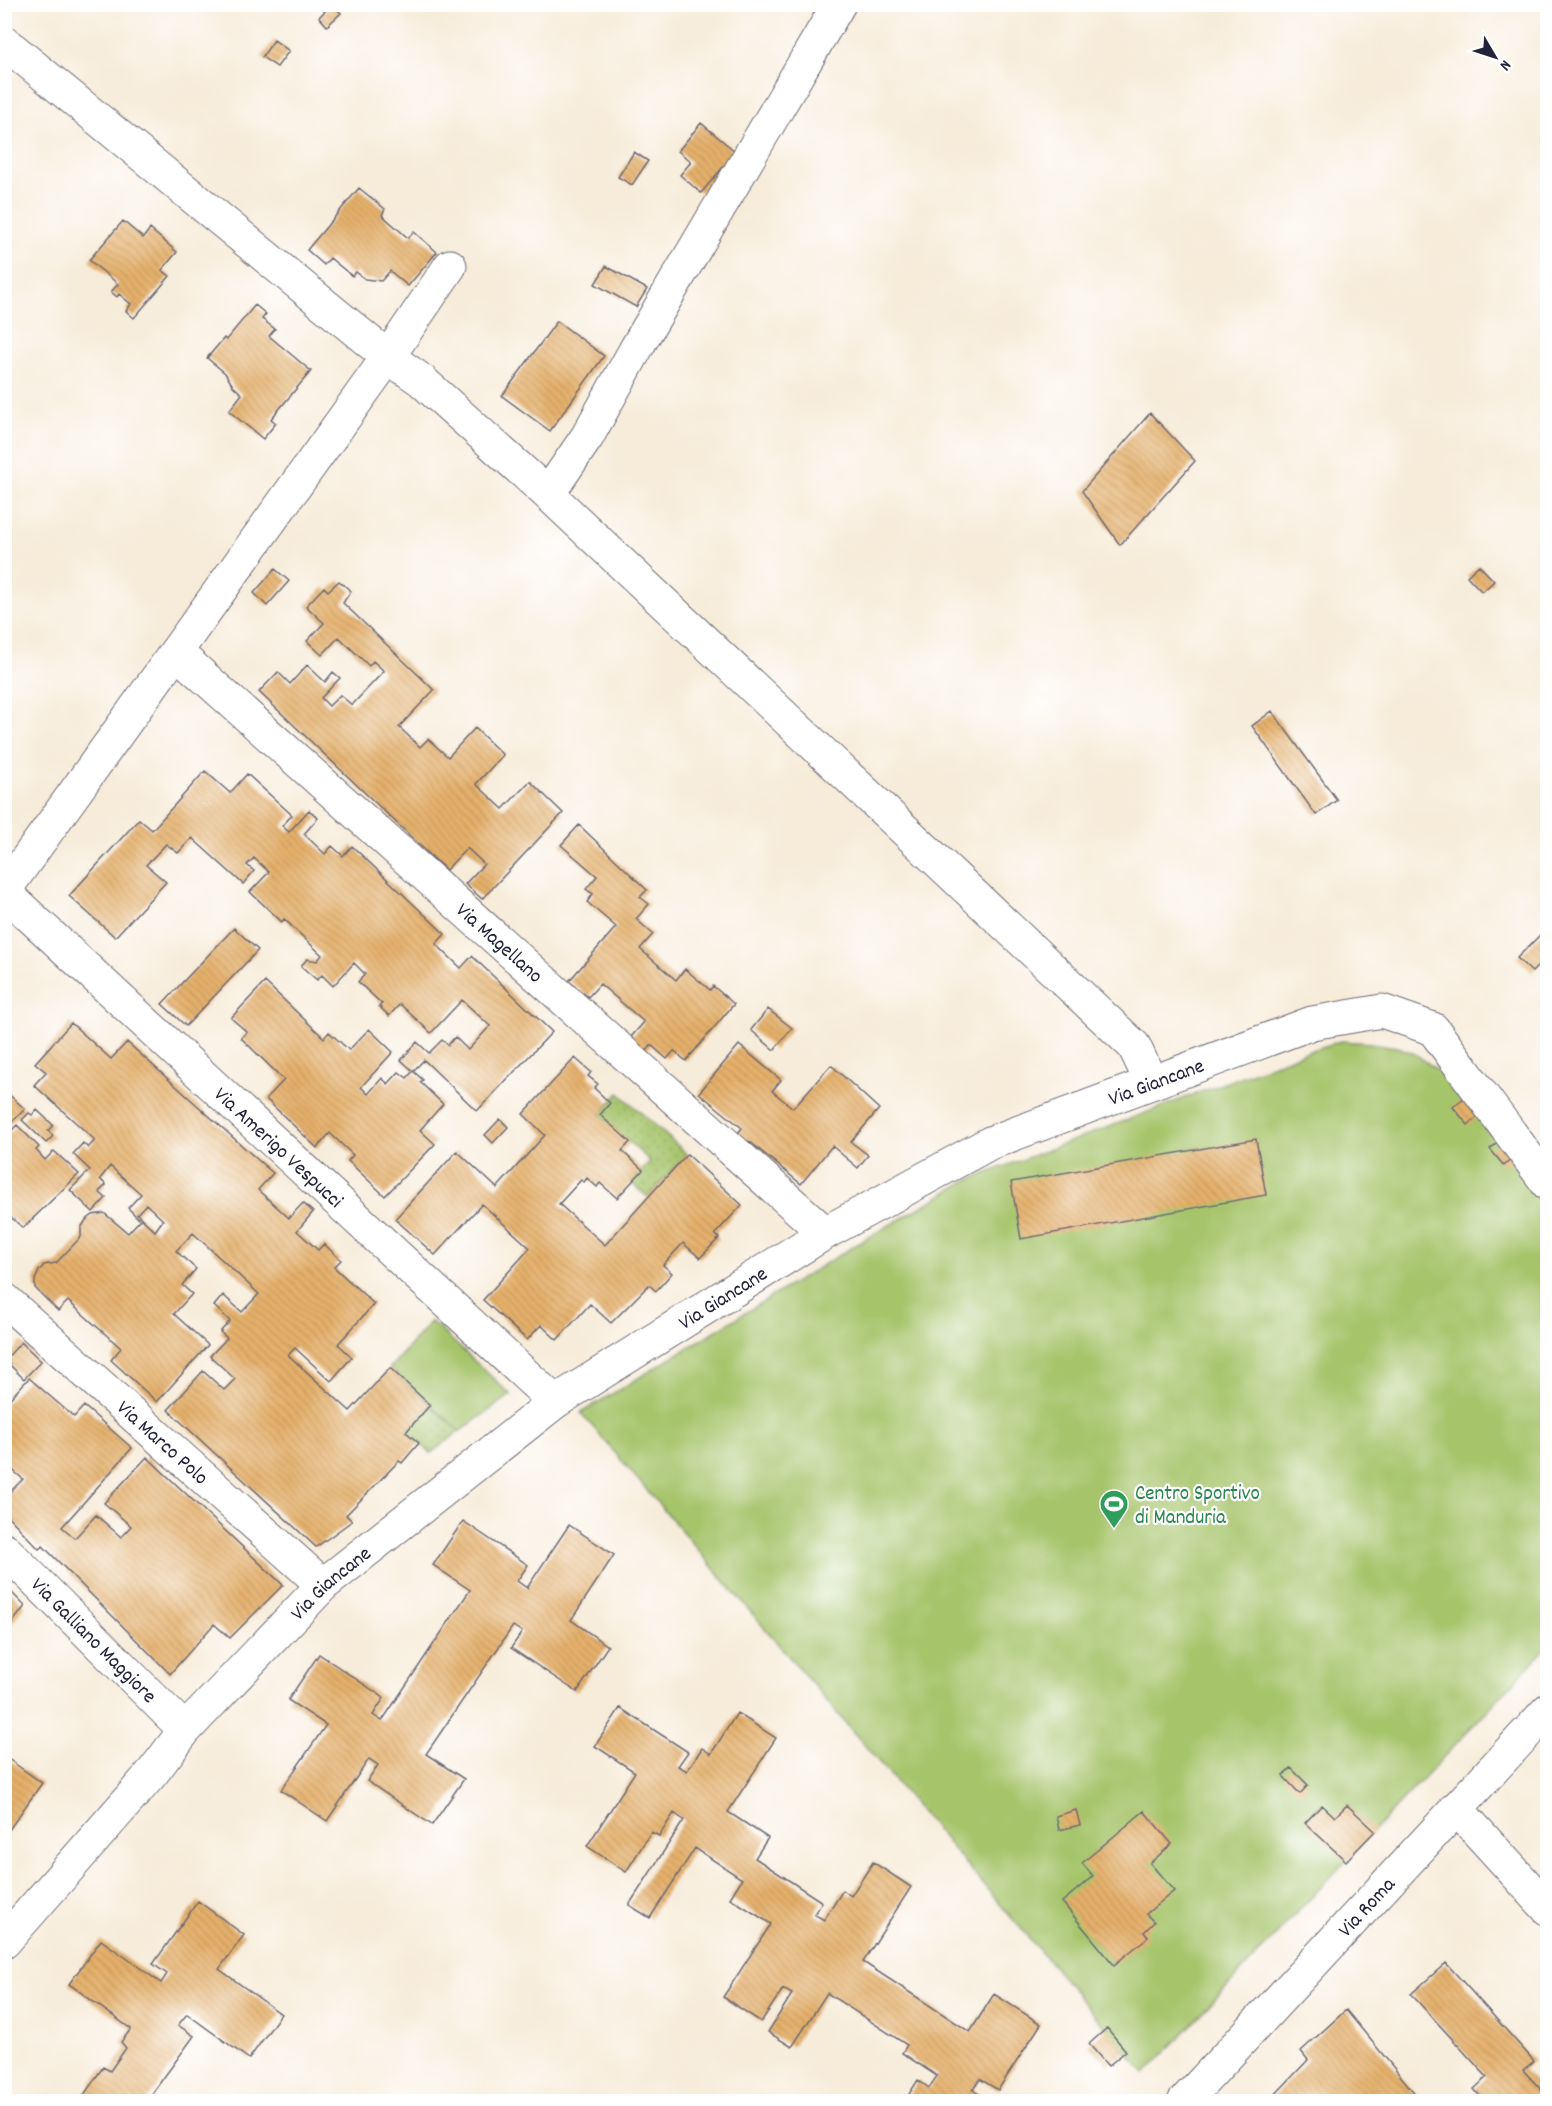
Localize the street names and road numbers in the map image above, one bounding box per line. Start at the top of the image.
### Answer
street label: Via Magellano [448,897,548,992]
street label: Via Giancane [1105,1052,1209,1115]
street label: Via Amerigo Vespucci [206,1081,349,1217]
street label: Via Giancane [674,1261,774,1339]
street label: Via Marco Polo [109,1395,214,1493]
street label: Via Giancane [285,1540,379,1629]
street label: Via Galliano Maggiore [23,1572,162,1711]
street label: Via Roma [1332,1871,1404,1945]

